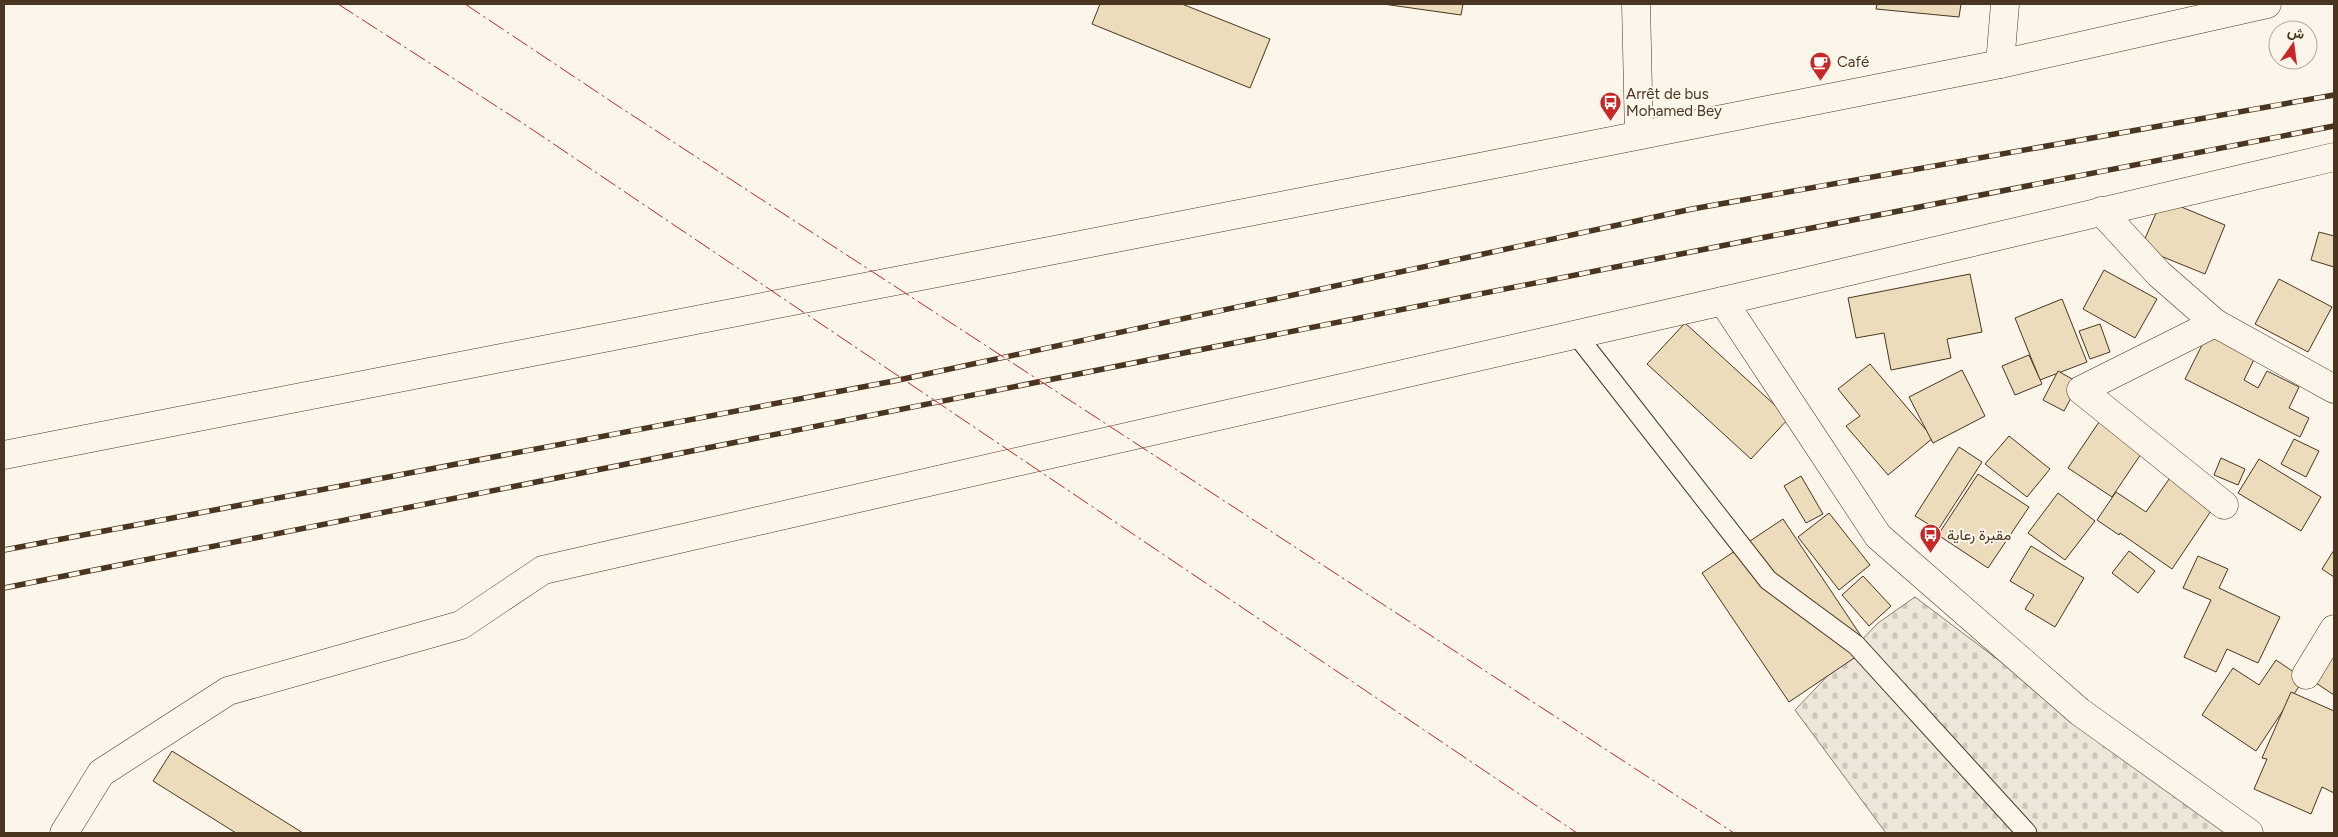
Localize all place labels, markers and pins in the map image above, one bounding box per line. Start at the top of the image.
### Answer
cafe icon: Café [1809,50,1833,81]
place label: Café [1837,53,1869,71]
place label: Arrêt de bus Mohamed Bey [1626,85,1722,120]
bus stop icon: Arrêt de bus Mohamed Bey [1598,91,1622,122]
bus stop icon: مقبرة رعاية [1919,523,1943,554]
place label: مقبرة رعاية [1947,526,2011,544]

